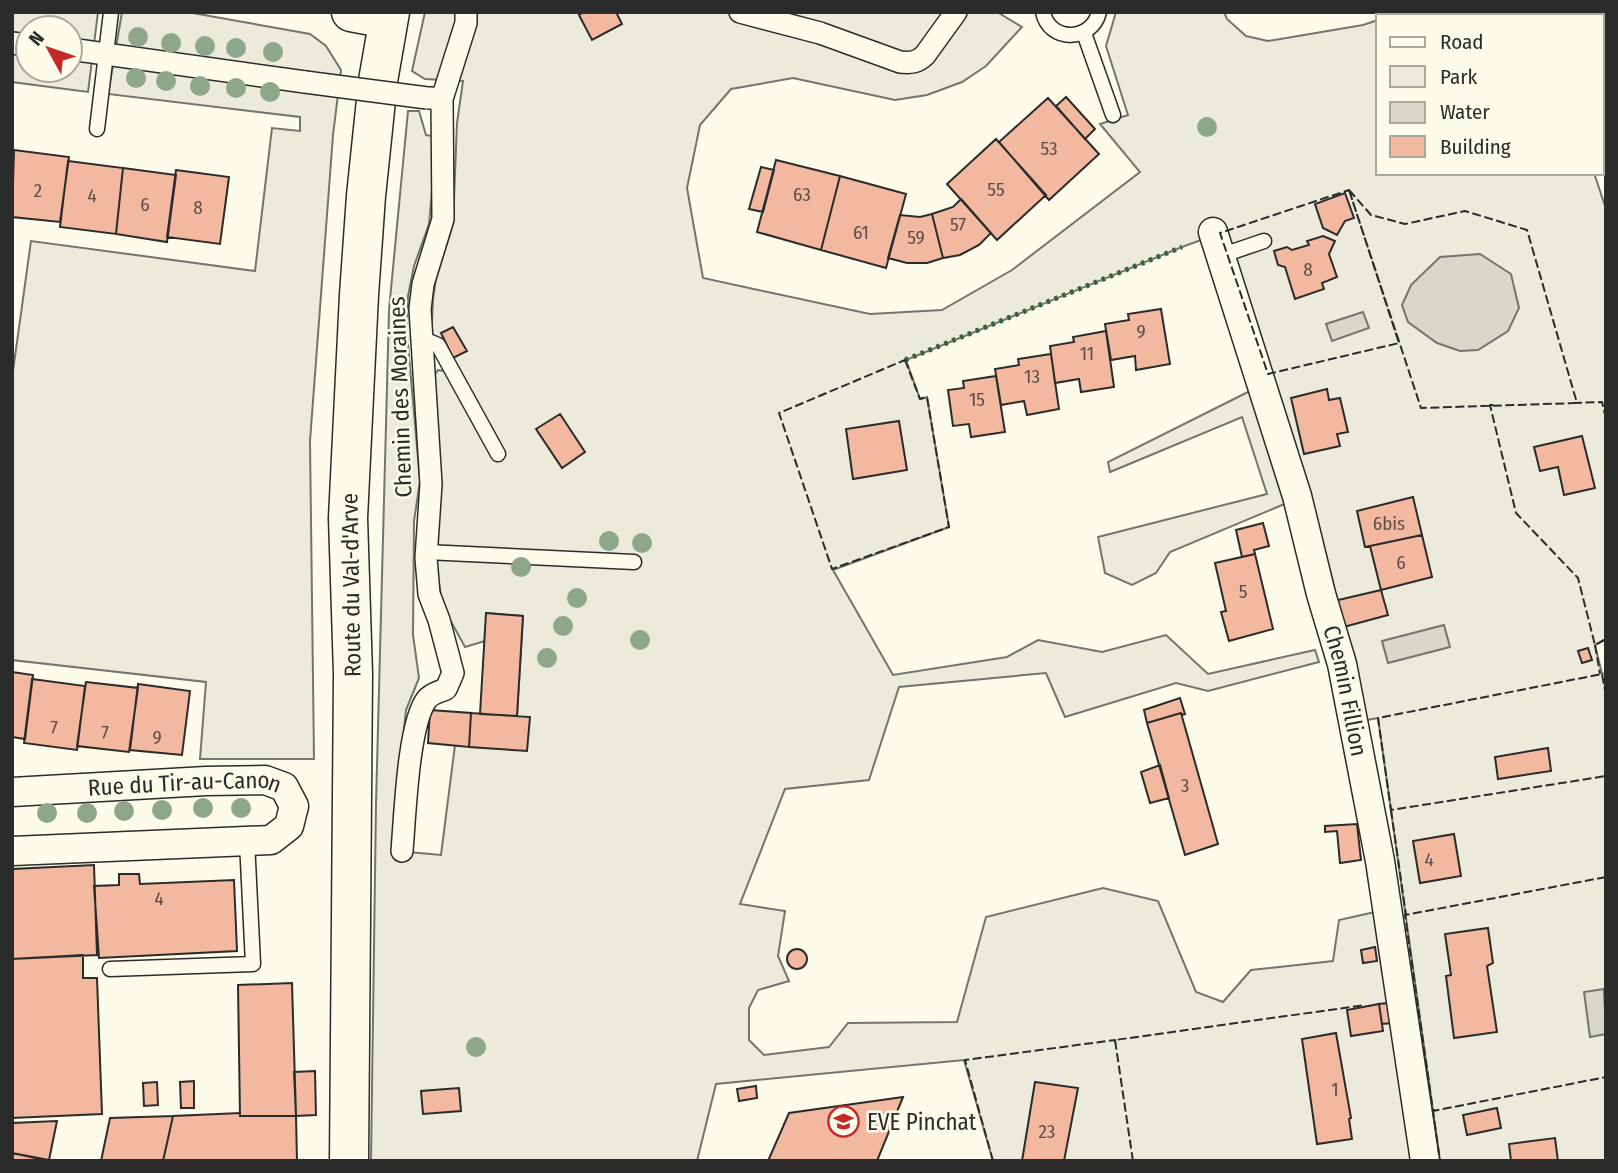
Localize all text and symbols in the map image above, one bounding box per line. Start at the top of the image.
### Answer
north arrow [14,14,84,84]
legend [1376,14,1604,175]
text: N [24,27,49,50]
text: Road [1440,29,1484,55]
text: Park [1440,64,1478,90]
text: Water [1440,99,1490,125]
text: Building [1440,134,1511,160]
house number: 53 [1040,137,1058,160]
house number: 55 [987,178,1005,201]
house number: 2 [34,179,42,202]
house number: 63 [793,183,811,206]
house number: 4 [87,184,97,207]
house number: 6 [140,193,150,216]
house number: 8 [193,196,203,219]
house number: 57 [950,213,966,236]
house number: 61 [853,221,869,244]
house number: 59 [907,226,925,249]
house number: 8 [1303,258,1313,281]
street label: Chemin des Moraines [382,296,417,498]
house number: 9 [1136,320,1146,343]
house number: 11 [1080,342,1094,365]
house number: 13 [1024,365,1040,388]
house number: 15 [969,388,985,411]
street label: Route du Val-d'Arve [335,493,367,677]
house number: 6bis [1373,512,1405,535]
house number: 6 [1396,551,1406,574]
house number: 5 [1239,580,1247,603]
street label: Chemin Fillion [1317,622,1373,759]
house number: 7 [50,716,58,739]
house number: 7 [101,721,109,744]
house number: 9 [152,726,162,749]
street label: Rue du Tir-au-Canon [87,766,285,802]
house number: 3 [1181,774,1189,797]
house number: 4 [1424,848,1434,871]
house number: 4 [154,887,164,910]
house number: 1 [1331,1078,1339,1101]
school or university icon: EVE Pinchat [827,1105,861,1139]
place label: EVE Pinchat [867,1108,977,1136]
house number: 23 [1039,1120,1055,1143]

